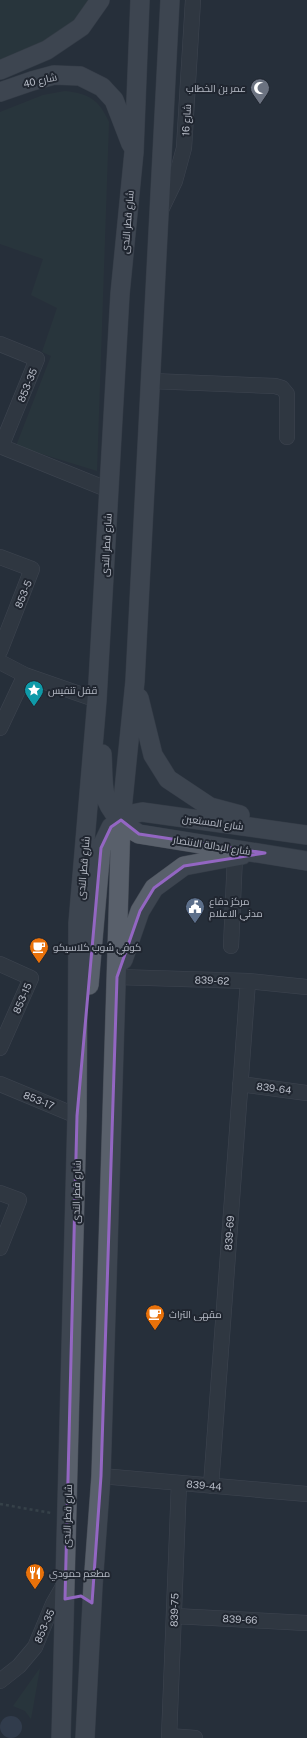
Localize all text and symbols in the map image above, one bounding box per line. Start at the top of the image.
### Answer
street label: شارع 40 [22,70,58,91]
mosque icon: عمر بن الخطاب [249,77,271,105]
place label: عمر بن الخطاب [186,82,246,95]
street label: شارع 16 [179,104,194,136]
street label: شارع قطر الندى [118,190,137,254]
street label: 853-35 [15,366,39,404]
street label: شارع قطر الندى [98,513,115,577]
street label: 853-5 [12,578,34,610]
place icon: قفل تنفيس [23,679,45,707]
place label: قفل تنفيس [48,684,97,697]
street label: شارع المستعين [181,812,244,833]
street label: شارع البدالة الانتصار [171,833,251,858]
street label: شارع قطر الندى [74,836,93,900]
place label: مركز دفاع مدني الاعلام [209,895,263,921]
public building icon: مركز دفاع مدني الاعلام [184,896,206,924]
cafe icon: كوفي شوب كلاسيكو [28,936,50,964]
place label: كوفي شوب كلاسيكو [53,941,141,955]
street label: 839-62 [194,973,230,987]
street label: 853-15 [10,981,34,1015]
street label: 839-64 [256,1080,292,1096]
street label: 853-17 [22,1088,56,1112]
street label: شارع قطر الندى [69,1160,84,1224]
street label: 839-69 [222,1215,236,1251]
cafe icon: مقهى التراث [144,1303,166,1331]
place label: مقهى التراث [169,1308,222,1321]
street label: 839-44 [186,1477,222,1493]
street label: شارع قطر الندى [60,1484,75,1548]
restaurant icon: مطعم حمودي [24,1562,46,1590]
place label: مطعم حمودي [49,1567,110,1581]
street label: 839-75 [167,1593,181,1627]
street label: 853-35 [32,1607,56,1645]
street label: 839-66 [222,1612,258,1626]

